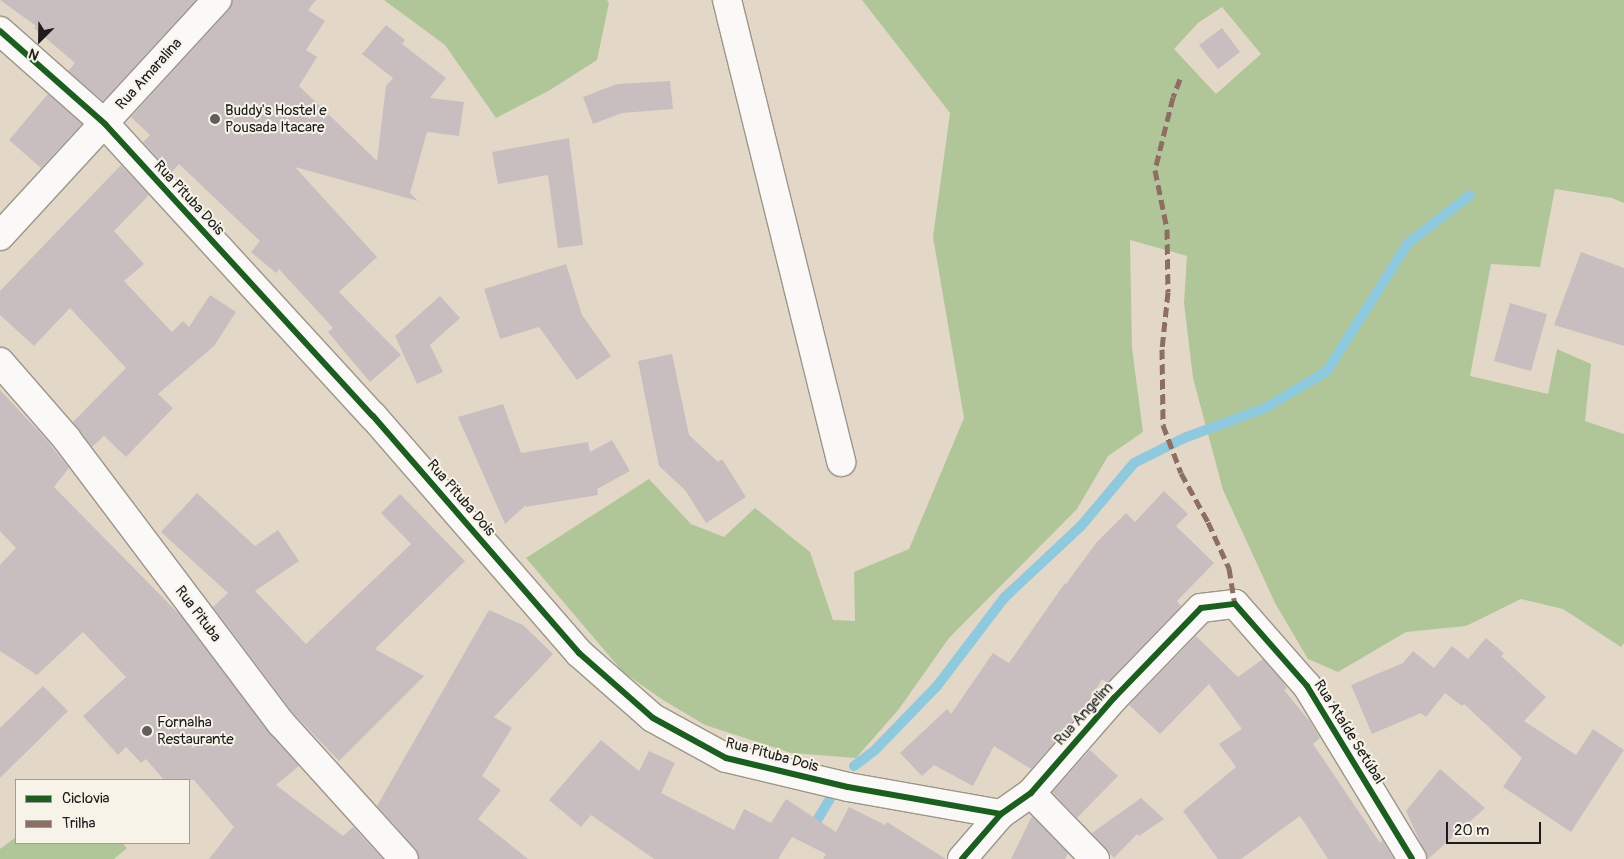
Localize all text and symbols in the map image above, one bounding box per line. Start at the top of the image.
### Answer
north arrow [15,15,65,65]
street label: Rua Amaralina [112,35,186,113]
text: N [26,45,42,64]
place label: Buddy's Hostel e Pousada Itacare [225,101,327,136]
marker: Buddy's Hostel e Pousada Itacare [209,113,221,125]
street label: Rua Pituba Dois [150,157,228,239]
street label: Rua Pituba Dois [423,456,499,540]
street label: Rua Pituba [171,582,225,646]
street label: Rua Ataíde Setúbal [1310,677,1388,787]
street label: Rua Angelim [1051,679,1117,749]
place label: Fornalha Restaurante [157,713,234,748]
marker: Fornalha Restaurante [141,725,153,737]
street label: Rua Pituba Dois [724,734,820,776]
legend [15,779,190,844]
text: Ciclovia [62,789,110,808]
scale bar [1449,812,1544,844]
text: Trilha [62,814,95,833]
text: 20 m [1454,821,1489,840]

